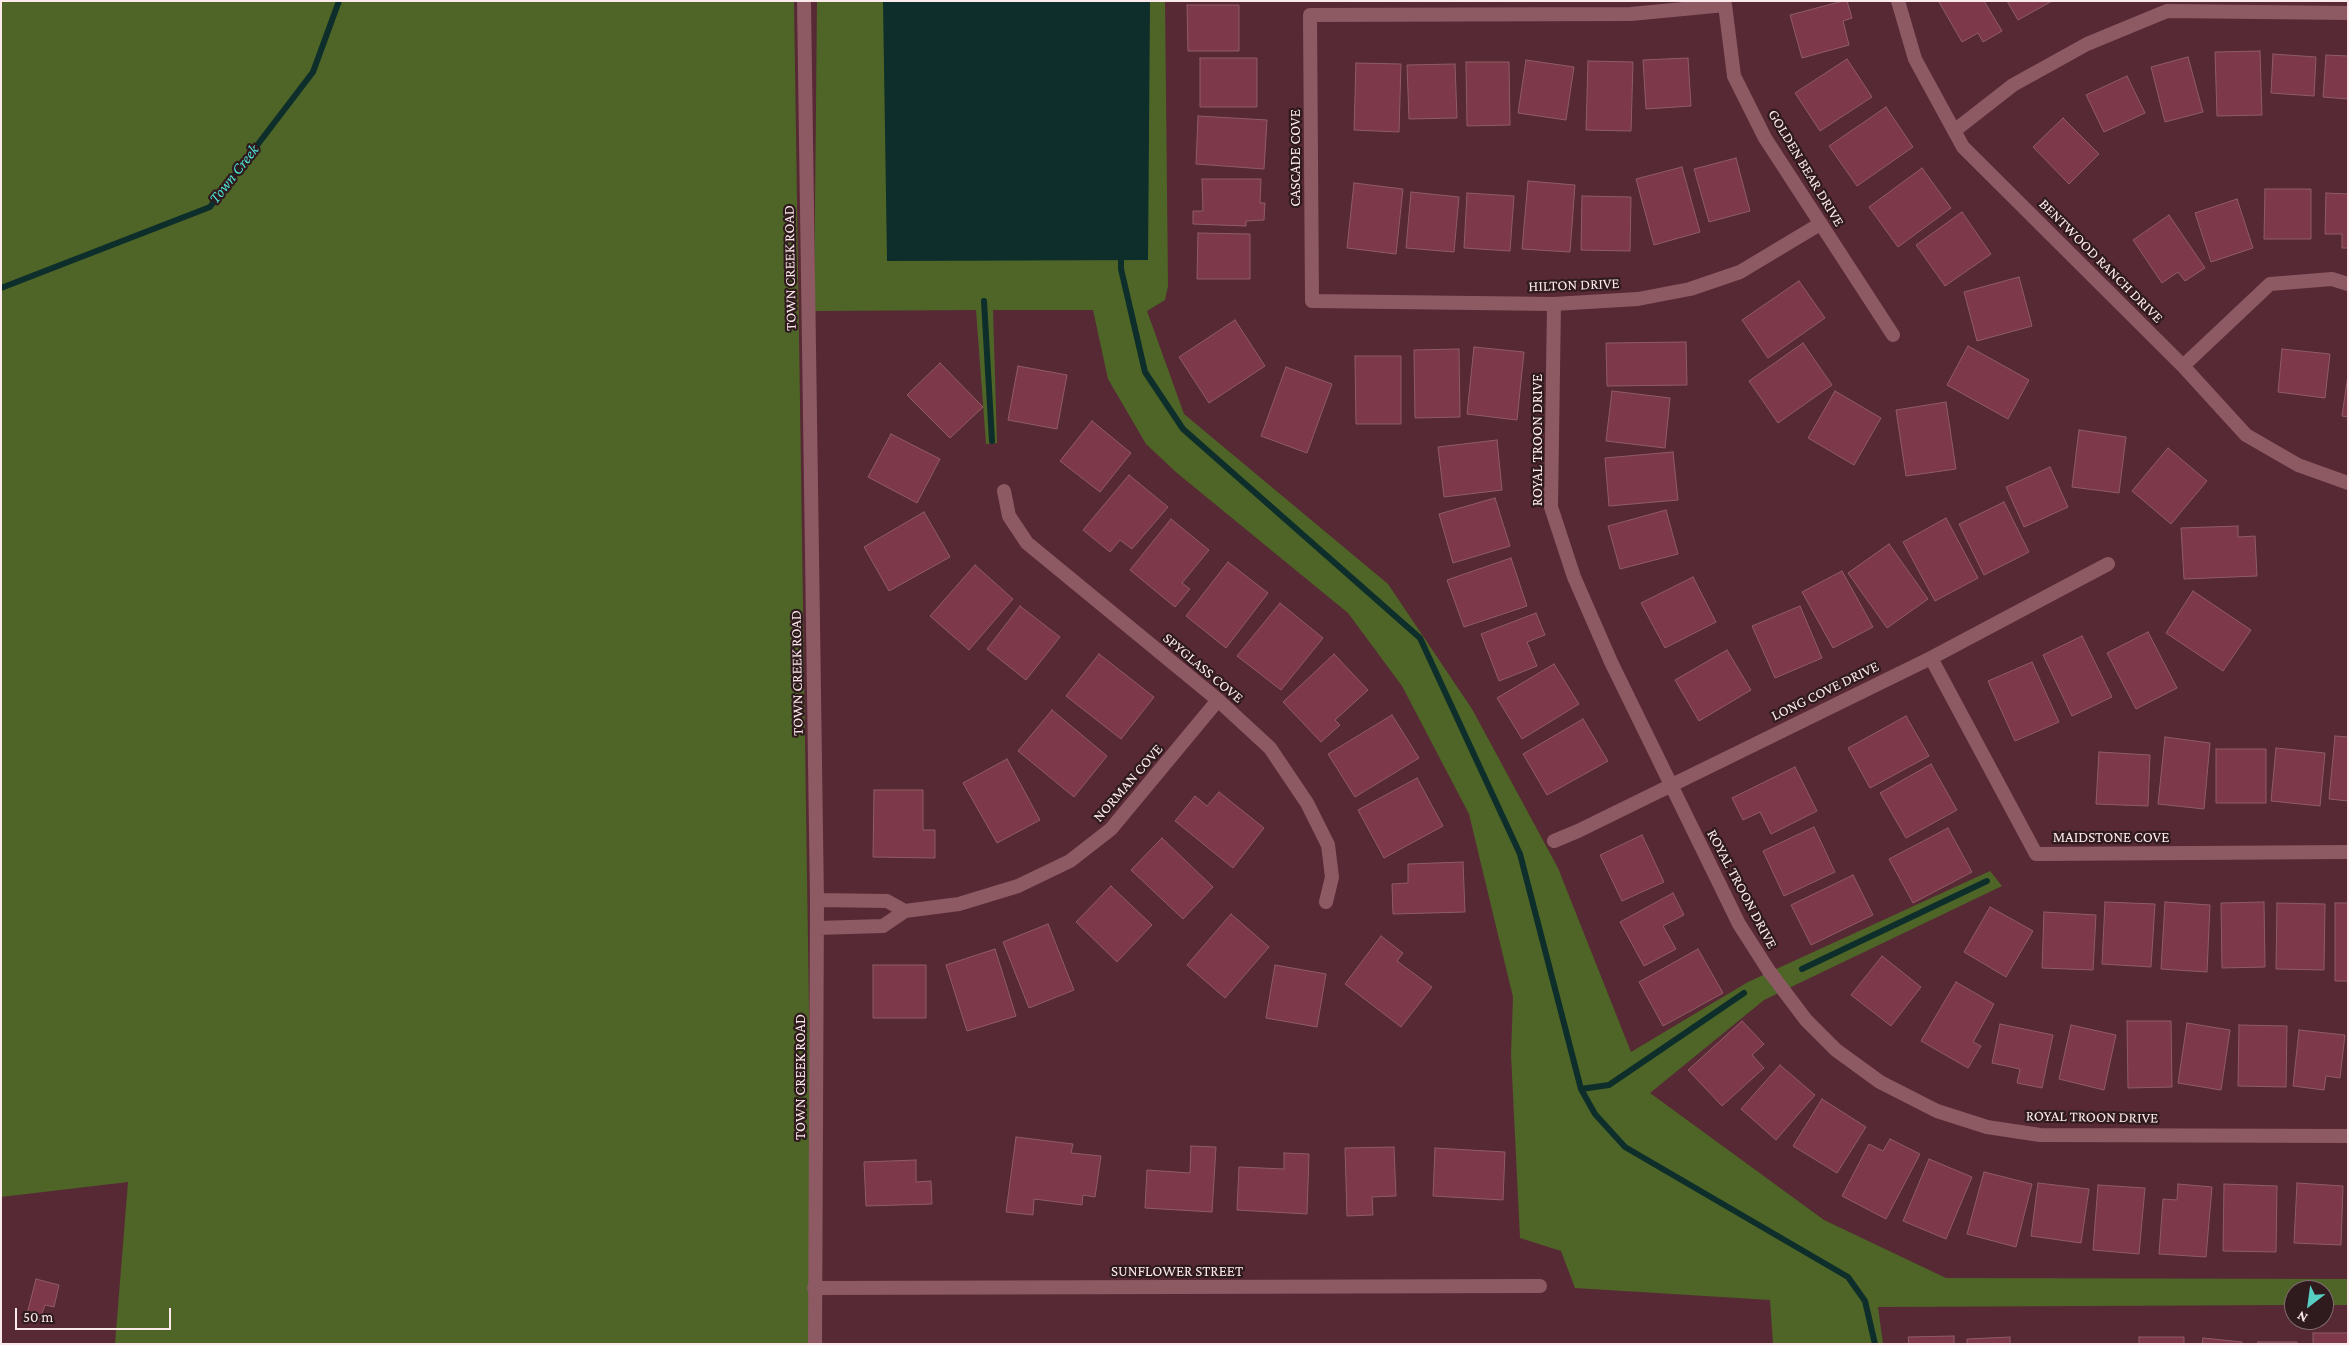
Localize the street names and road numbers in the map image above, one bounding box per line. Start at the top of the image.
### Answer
street label: GOLDEN BEAR DRIVE [1764,106,1848,230]
street label: CASCADE COVE [1286,109,1304,207]
street label: BENTWOOD RANCH DRIVE [2035,195,2167,327]
street label: TOWN CREEK ROAD [780,205,800,331]
street label: HILTON DRIVE [1528,274,1620,296]
street label: ROYAL TROON DRIVE [1528,374,1546,506]
street label: TOWN CREEK ROAD [787,610,807,736]
street label: SPYGLASS COVE [1159,629,1247,707]
street label: LONG COVE DRIVE [1768,657,1882,725]
street label: NORMAN COVE [1089,740,1167,826]
street label: ROYAL TROON DRIVE [1703,826,1781,952]
street label: MAIDSTONE COVE [2053,828,2169,846]
street label: TOWN CREEK ROAD [791,1014,809,1140]
street label: ROYAL TROON DRIVE [2026,1107,2158,1127]
street label: SUNFLOWER STREET [1111,1262,1243,1280]

